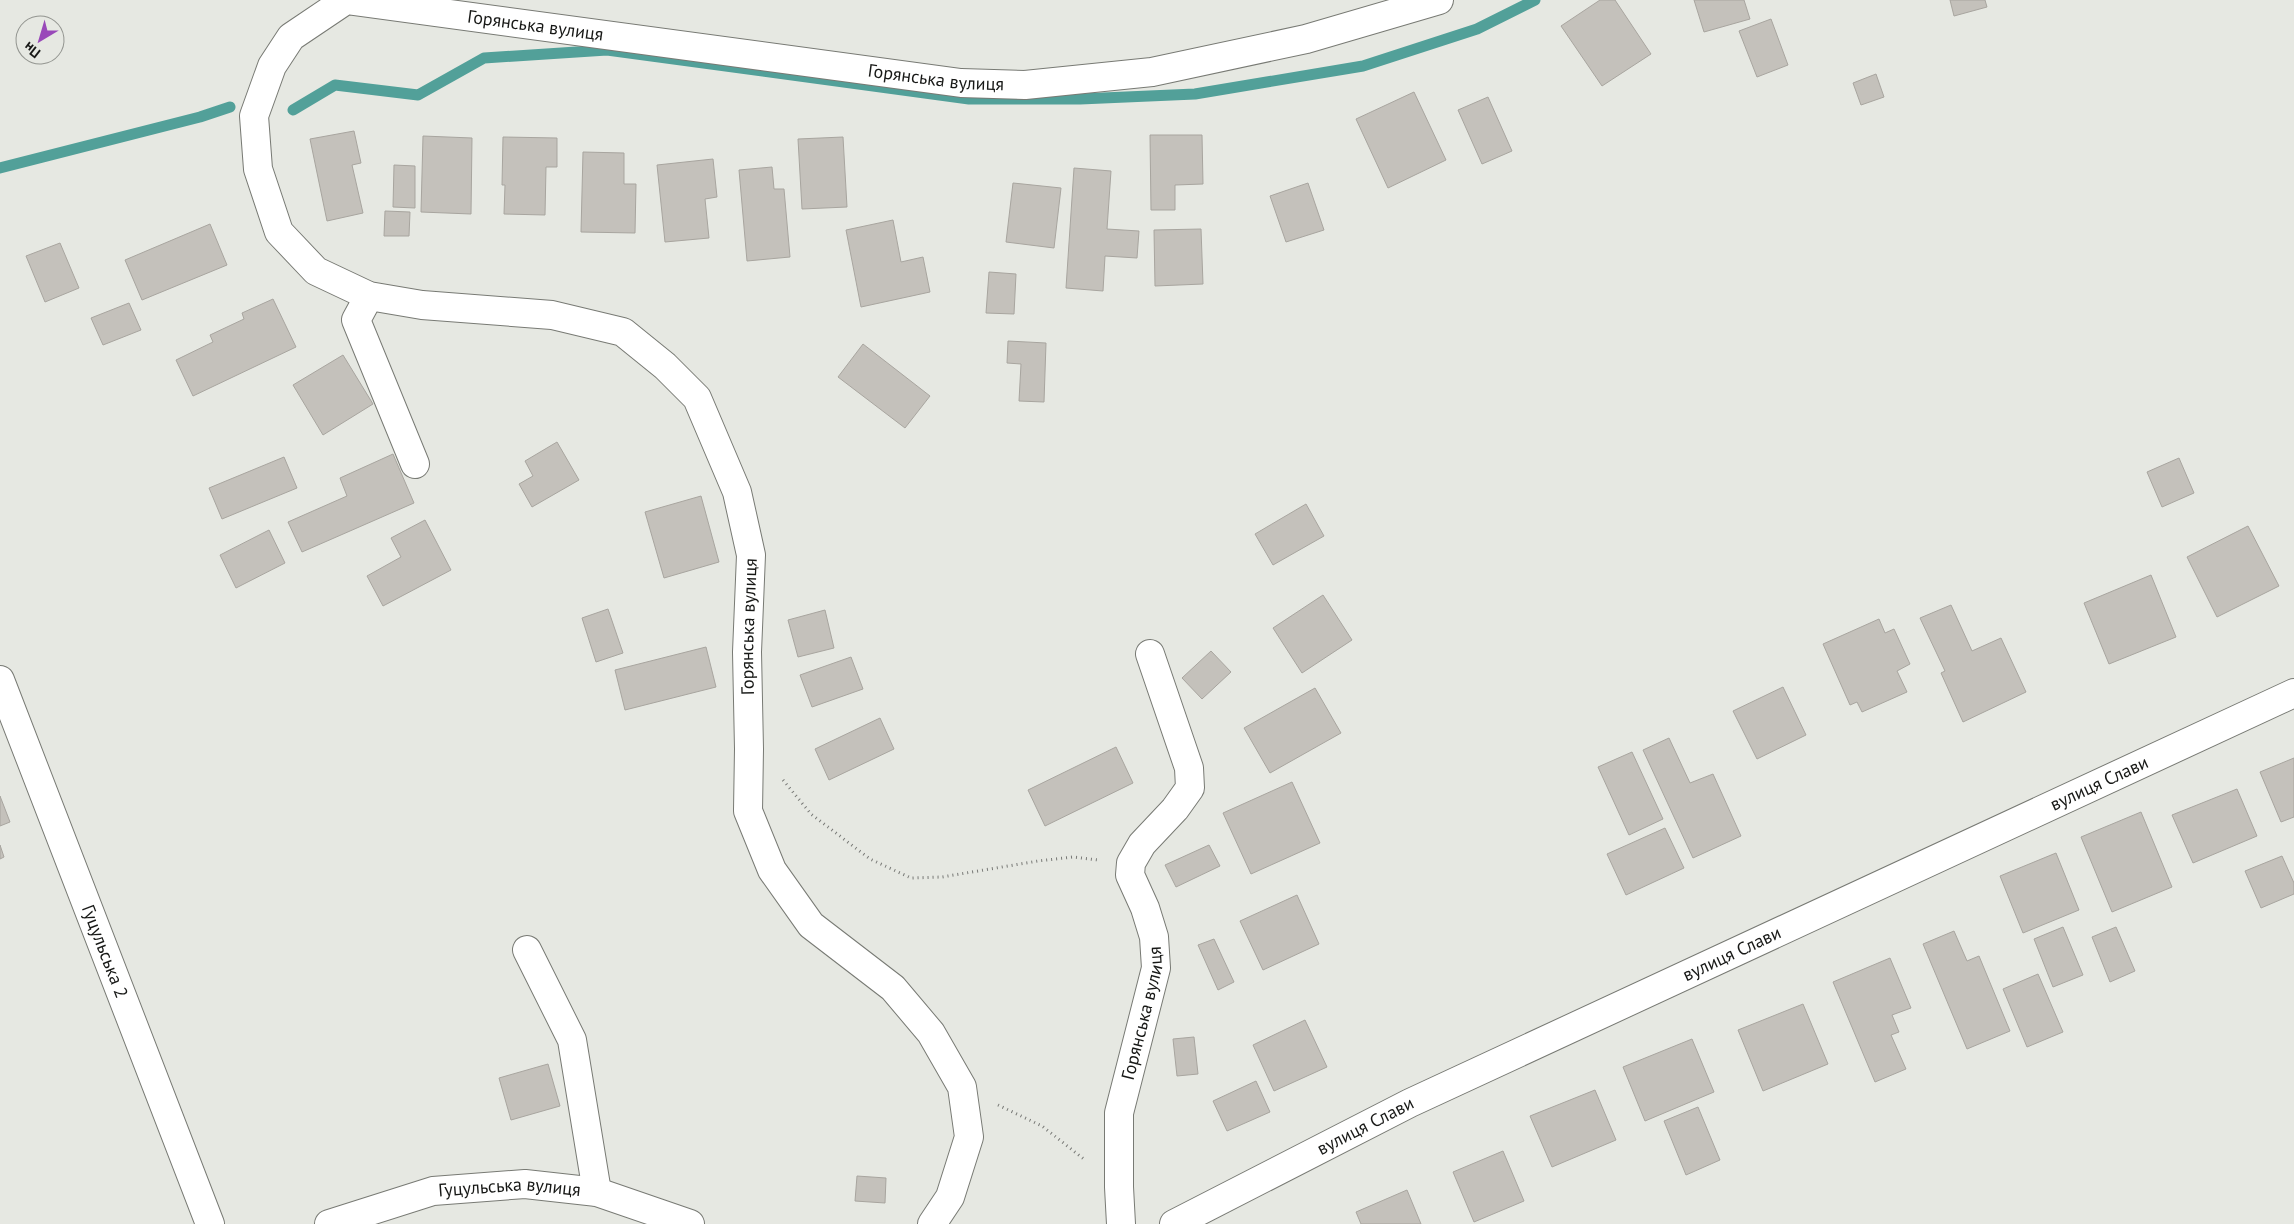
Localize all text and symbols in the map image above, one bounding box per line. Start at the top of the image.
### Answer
street label: Горянська вулиця [466,5,605,46]
north arrow [15,15,65,65]
text: Пн [20,38,44,62]
street label: Горянська вулиця [866,59,1004,95]
street label: Горянська вулиця [735,558,762,695]
street label: вулиця Слави [2046,750,2152,816]
street label: Гуцульська 2 [77,901,134,1001]
street label: вулиця Слави [1679,921,1784,986]
street label: Горянська вулиця [1116,946,1167,1082]
street label: вулиця Слави [1313,1091,1417,1160]
street label: Гуцульська вулиця [438,1172,582,1202]

